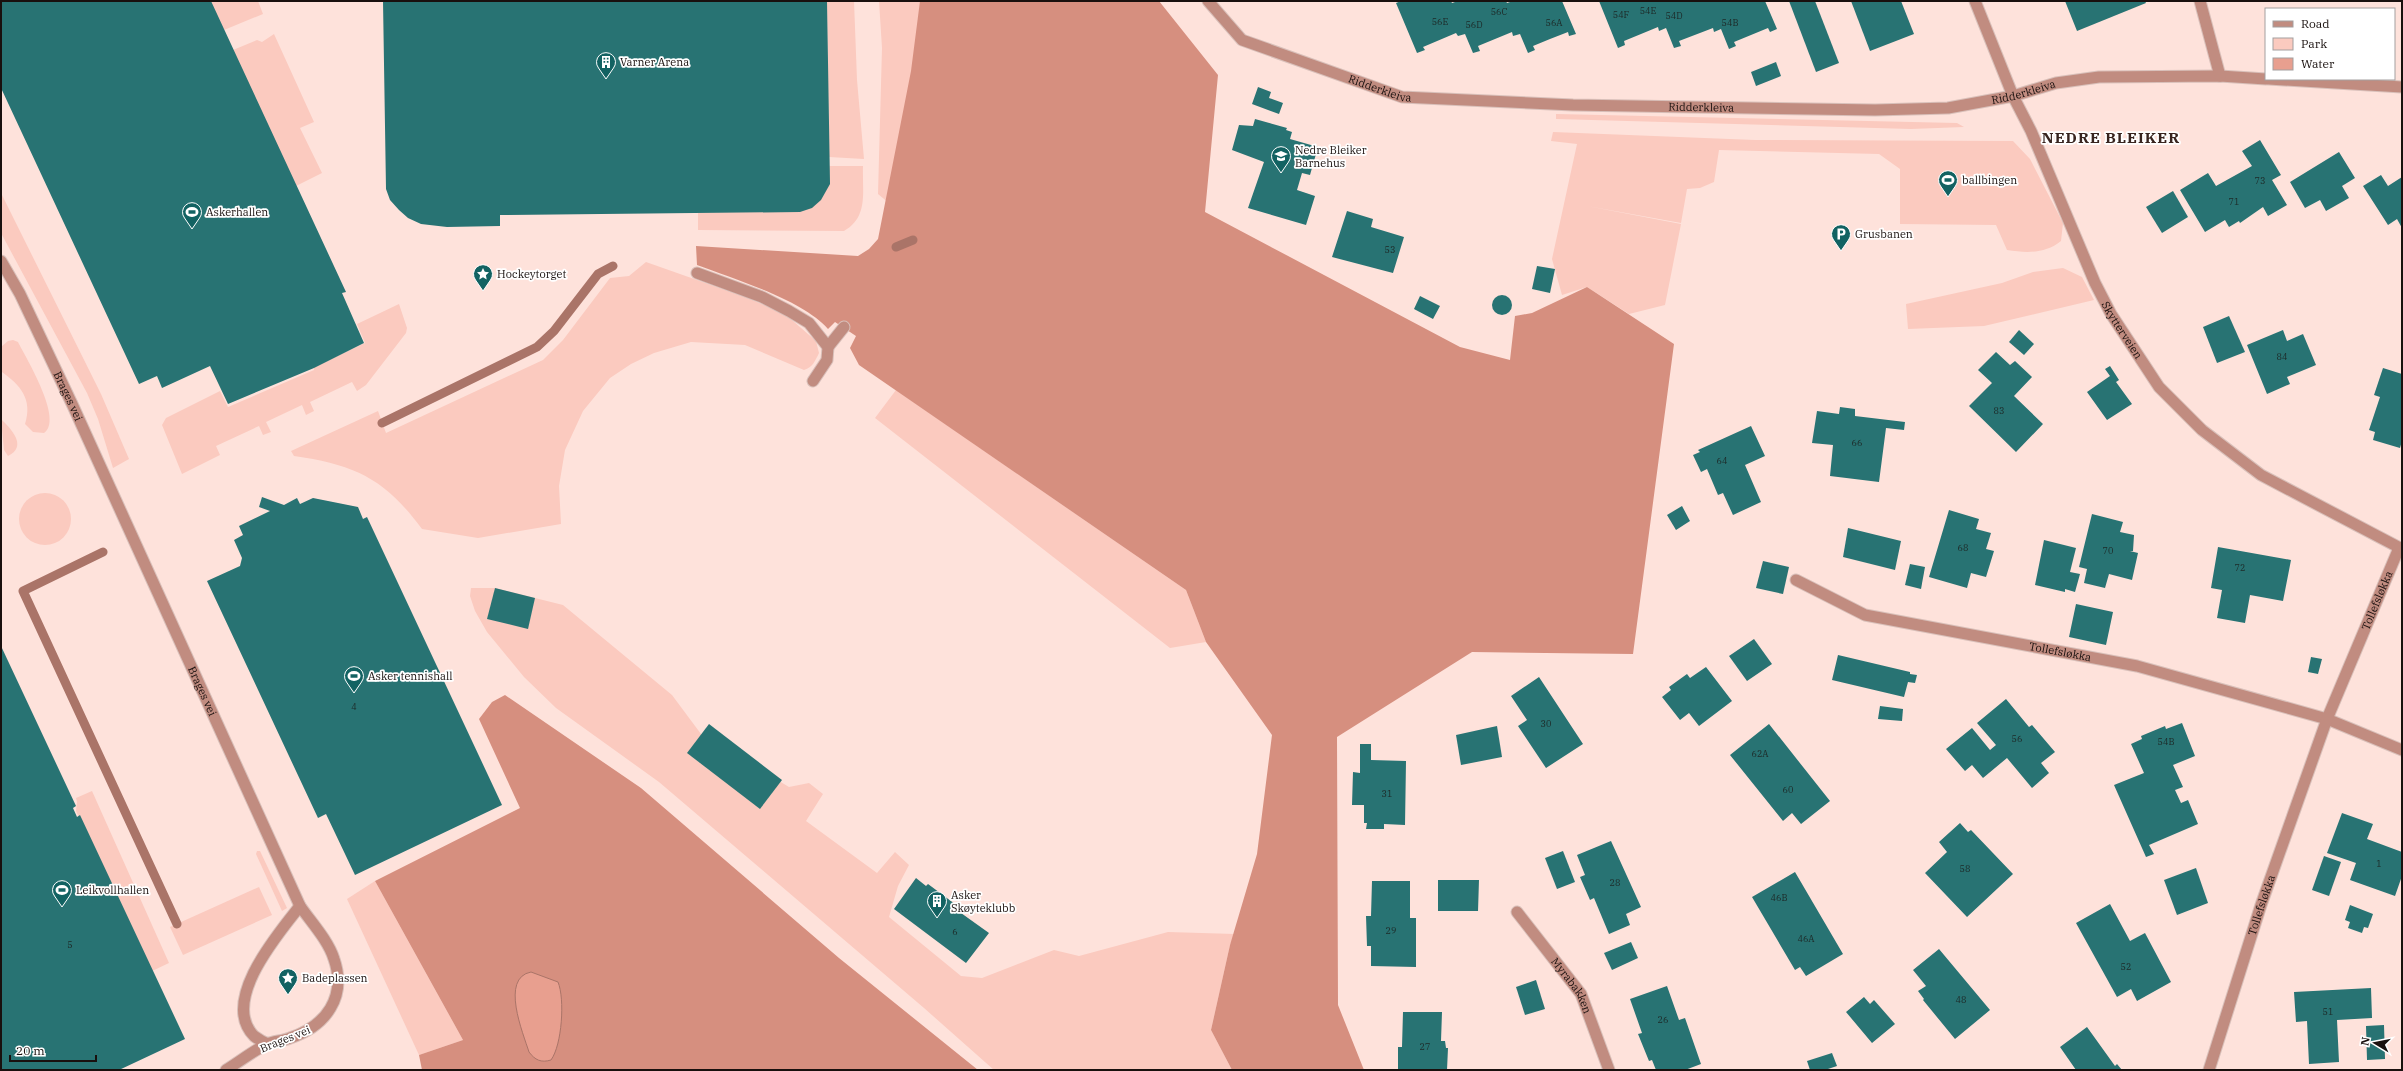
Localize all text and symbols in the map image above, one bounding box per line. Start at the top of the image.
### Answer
house number: 54E [1640,5,1657,16]
house number: 56C [1491,6,1507,17]
legend [2265,8,2395,80]
house number: 54F [1613,9,1630,20]
house number: 54D [1665,10,1683,21]
house number: 56E [1432,16,1449,27]
text: Road [2301,16,2330,31]
house number: 56A [1546,17,1563,28]
house number: 54B [1722,17,1738,28]
house number: 56D [1465,19,1483,30]
text: Park [2301,36,2327,51]
building icon: Varner Arena [595,51,617,79]
place label: Varner Arena [620,55,689,69]
text: Water [2301,56,2335,71]
street label: Ridderkleiva [1346,71,1412,104]
street label: Ridderkleiva [1990,77,2057,107]
street label: Ridderkleiva [1668,100,1734,115]
district label: NEDRE BLEIKER [2042,128,2180,147]
place label: Nedre Bleiker Barnehus [1295,143,1367,170]
school or university icon: Nedre Bleiker Barnehus [1270,145,1292,173]
sports icon: ballbingen [1937,169,1959,197]
place label: ballbingen [1962,173,2017,187]
house number: 73 [2255,175,2265,186]
house number: 71 [2229,196,2239,207]
sports icon: Askerhallen [181,201,203,229]
place label: Askerhallen [206,205,268,219]
parking icon: Grusbanen [1830,223,1852,251]
place label: Grusbanen [1855,227,1913,241]
house number: 53 [1385,244,1395,255]
place icon: Hockeytorget [472,263,494,291]
place label: Hockeytorget [497,267,566,281]
street label: Skytterveien [2099,299,2146,362]
house number: 84 [2277,351,2287,362]
street label: Brages vei [51,369,86,424]
house number: 83 [1994,405,2004,416]
house number: 66 [1852,437,1862,448]
house number: 64 [1717,455,1727,466]
house number: 68 [1958,542,1968,553]
house number: 70 [2103,545,2113,556]
house number: 72 [2235,562,2245,573]
street label: Tollefsløkka [2358,569,2396,632]
street label: Tollefsløkka [2028,639,2092,664]
street label: Brages vei [185,664,220,719]
sports icon: Asker tennishall [343,665,365,693]
place label: Asker tennishall [368,669,453,683]
house number: 4 [351,701,357,712]
house number: 30 [1541,718,1551,729]
house number: 56 [2012,733,2022,744]
house number: 54B [2158,736,2174,747]
house number: 62A [1752,748,1769,759]
house number: 60 [1783,784,1793,795]
house number: 31 [1382,788,1392,799]
house number: 1 [2376,858,2382,869]
house number: 58 [1960,863,1970,874]
street label: Tollefsløkka [2245,873,2278,937]
house number: 28 [1610,877,1620,888]
sports icon: Leikvollhallen [51,879,73,907]
place label: Leikvollhallen [76,883,149,897]
place label: Asker Skøyteklubb [951,888,1016,915]
building icon: Asker Skøyteklubb [926,890,948,918]
house number: 46B [1771,892,1787,903]
house number: 29 [1386,925,1396,936]
house number: 6 [952,926,958,937]
house number: 46A [1798,933,1815,944]
house number: 5 [67,939,73,950]
street label: Myrabakken [1548,955,1595,1015]
house number: 52 [2121,961,2131,972]
place icon: Badeplassen [277,967,299,995]
place label: Badeplassen [302,971,368,985]
house number: 48 [1956,994,1966,1005]
house number: 51 [2323,1006,2333,1017]
house number: 26 [1658,1014,1668,1025]
street label: Brages vei [258,1022,313,1055]
north arrow [2355,1023,2395,1063]
text: N [2358,1035,2373,1047]
scale bar [10,1037,96,1063]
house number: 27 [1420,1041,1430,1052]
text: 20 m [16,1043,45,1058]

